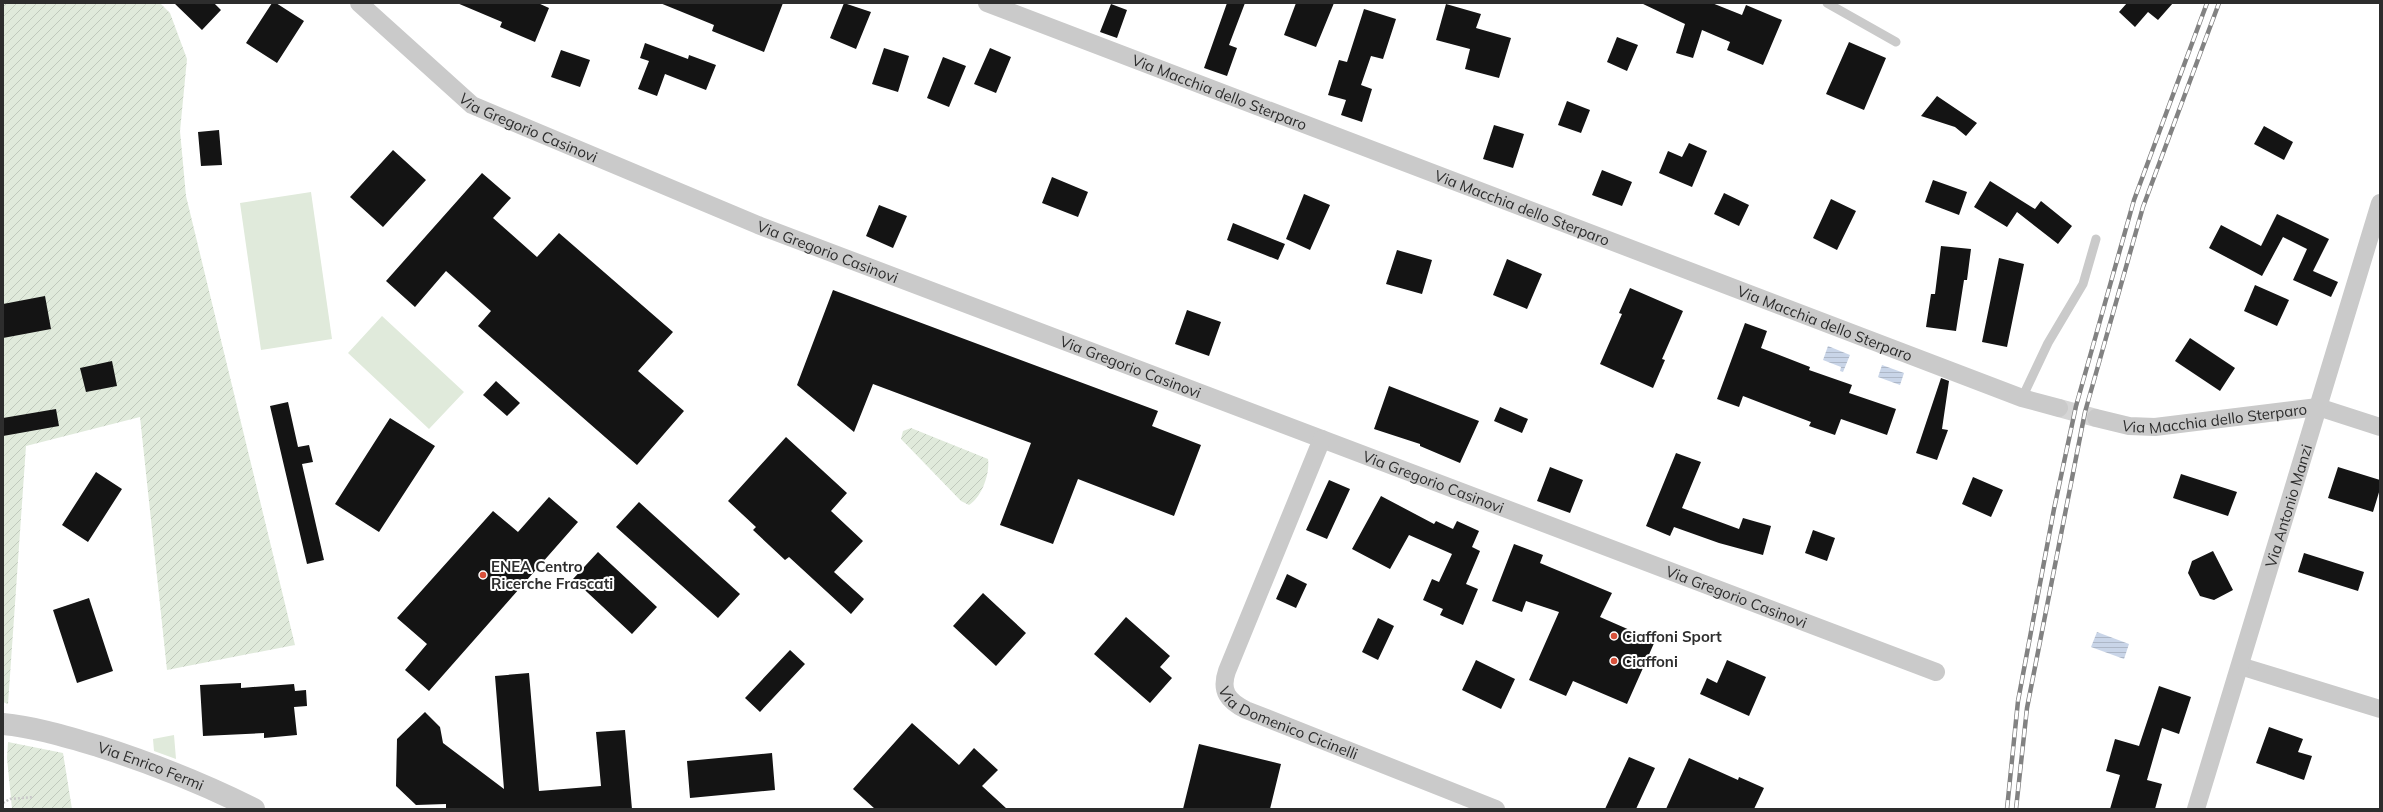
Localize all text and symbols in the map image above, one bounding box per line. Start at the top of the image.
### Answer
street label: Via Macchia dello Sterparo [1129,50,1310,134]
street label: Via Gregorio Casinovi [455,89,601,166]
street label: Via Macchia dello Sterparo [1432,165,1613,249]
street label: Via Gregorio Casinovi [754,216,901,287]
street label: Via Macchia dello Sterparo [1735,281,1915,365]
street label: Via Gregorio Casinovi [1057,331,1204,402]
street label: Via Macchia dello Sterparo [2120,399,2308,437]
street label: Via Antonio Manzi [2260,442,2316,569]
street label: Via Gregorio Casinovi [1360,446,1507,517]
place label: ENEA Centro Ricerche Frascati [491,557,613,593]
street label: Via Gregorio Casinovi [1663,561,1810,632]
marker: ENEA Centro Ricerche Frascati [478,570,488,580]
place label: Ciaffoni Sport [1622,627,1722,646]
marker: Ciaffoni Sport [1609,631,1619,641]
place label: Ciaffoni [1622,652,1678,671]
marker: Ciaffoni [1609,656,1619,666]
street label: Via Domenico Cicinelli [1215,684,1361,763]
street label: Via Enrico Fermi [95,737,207,794]

